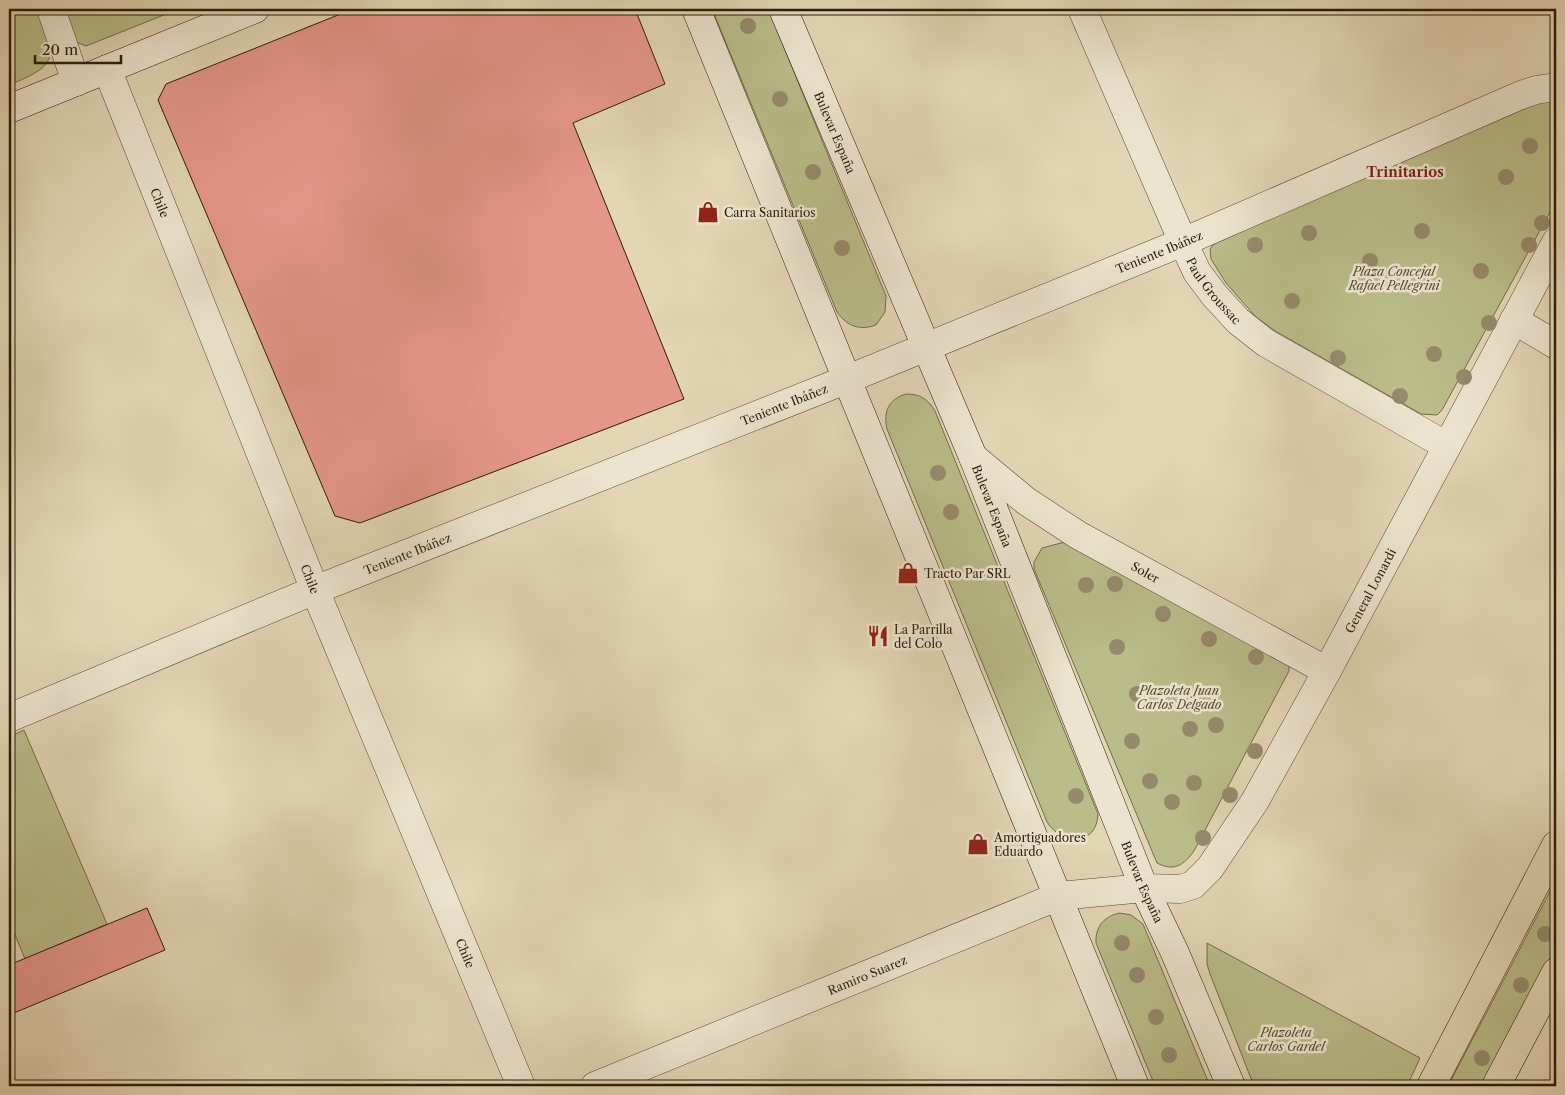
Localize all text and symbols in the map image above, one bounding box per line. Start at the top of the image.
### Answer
scale bar [35,32,121,64]
text: 20 m [42,40,78,59]
street label: Bulevar España [811,89,860,176]
district label: Trinitarios [1366,163,1444,181]
street label: Chile [148,186,173,220]
shop icon: Carra Sanitarios [695,199,721,225]
place label: Carra Sanitarios [724,205,816,220]
street label: Teniente Ibáñez [1113,227,1205,276]
street label: Paul Groussac [1184,255,1244,327]
park label: Plaza Concejal Rafael Pellegrini [1348,264,1441,293]
street label: Teniente Ibáñez [738,380,830,428]
street label: Bulevar España [969,462,1016,550]
street label: Teniente Ibáñez [362,529,453,577]
street label: General Lonardi [1341,545,1399,635]
street label: Soler [1129,558,1162,586]
shop icon: Tracto Par SRL [895,560,921,586]
street label: Chile [298,562,323,596]
place label: Tracto Par SRL [924,566,1011,581]
place label: La Parrilla del Colo [894,622,953,651]
restaurant icon: La Parrilla del Colo [865,623,891,649]
park label: Plazoleta Juan Carlos Delgado [1137,683,1222,712]
place label: Amortiguadores Eduardo [993,830,1086,859]
shop icon: Amortiguadores Eduardo [965,831,991,857]
street label: Bulevar España [1119,839,1167,926]
street label: Chile [453,936,479,970]
street label: Ramiro Suarez [825,952,909,997]
park label: Plazoleta Carlos Gardel [1247,1025,1326,1054]

